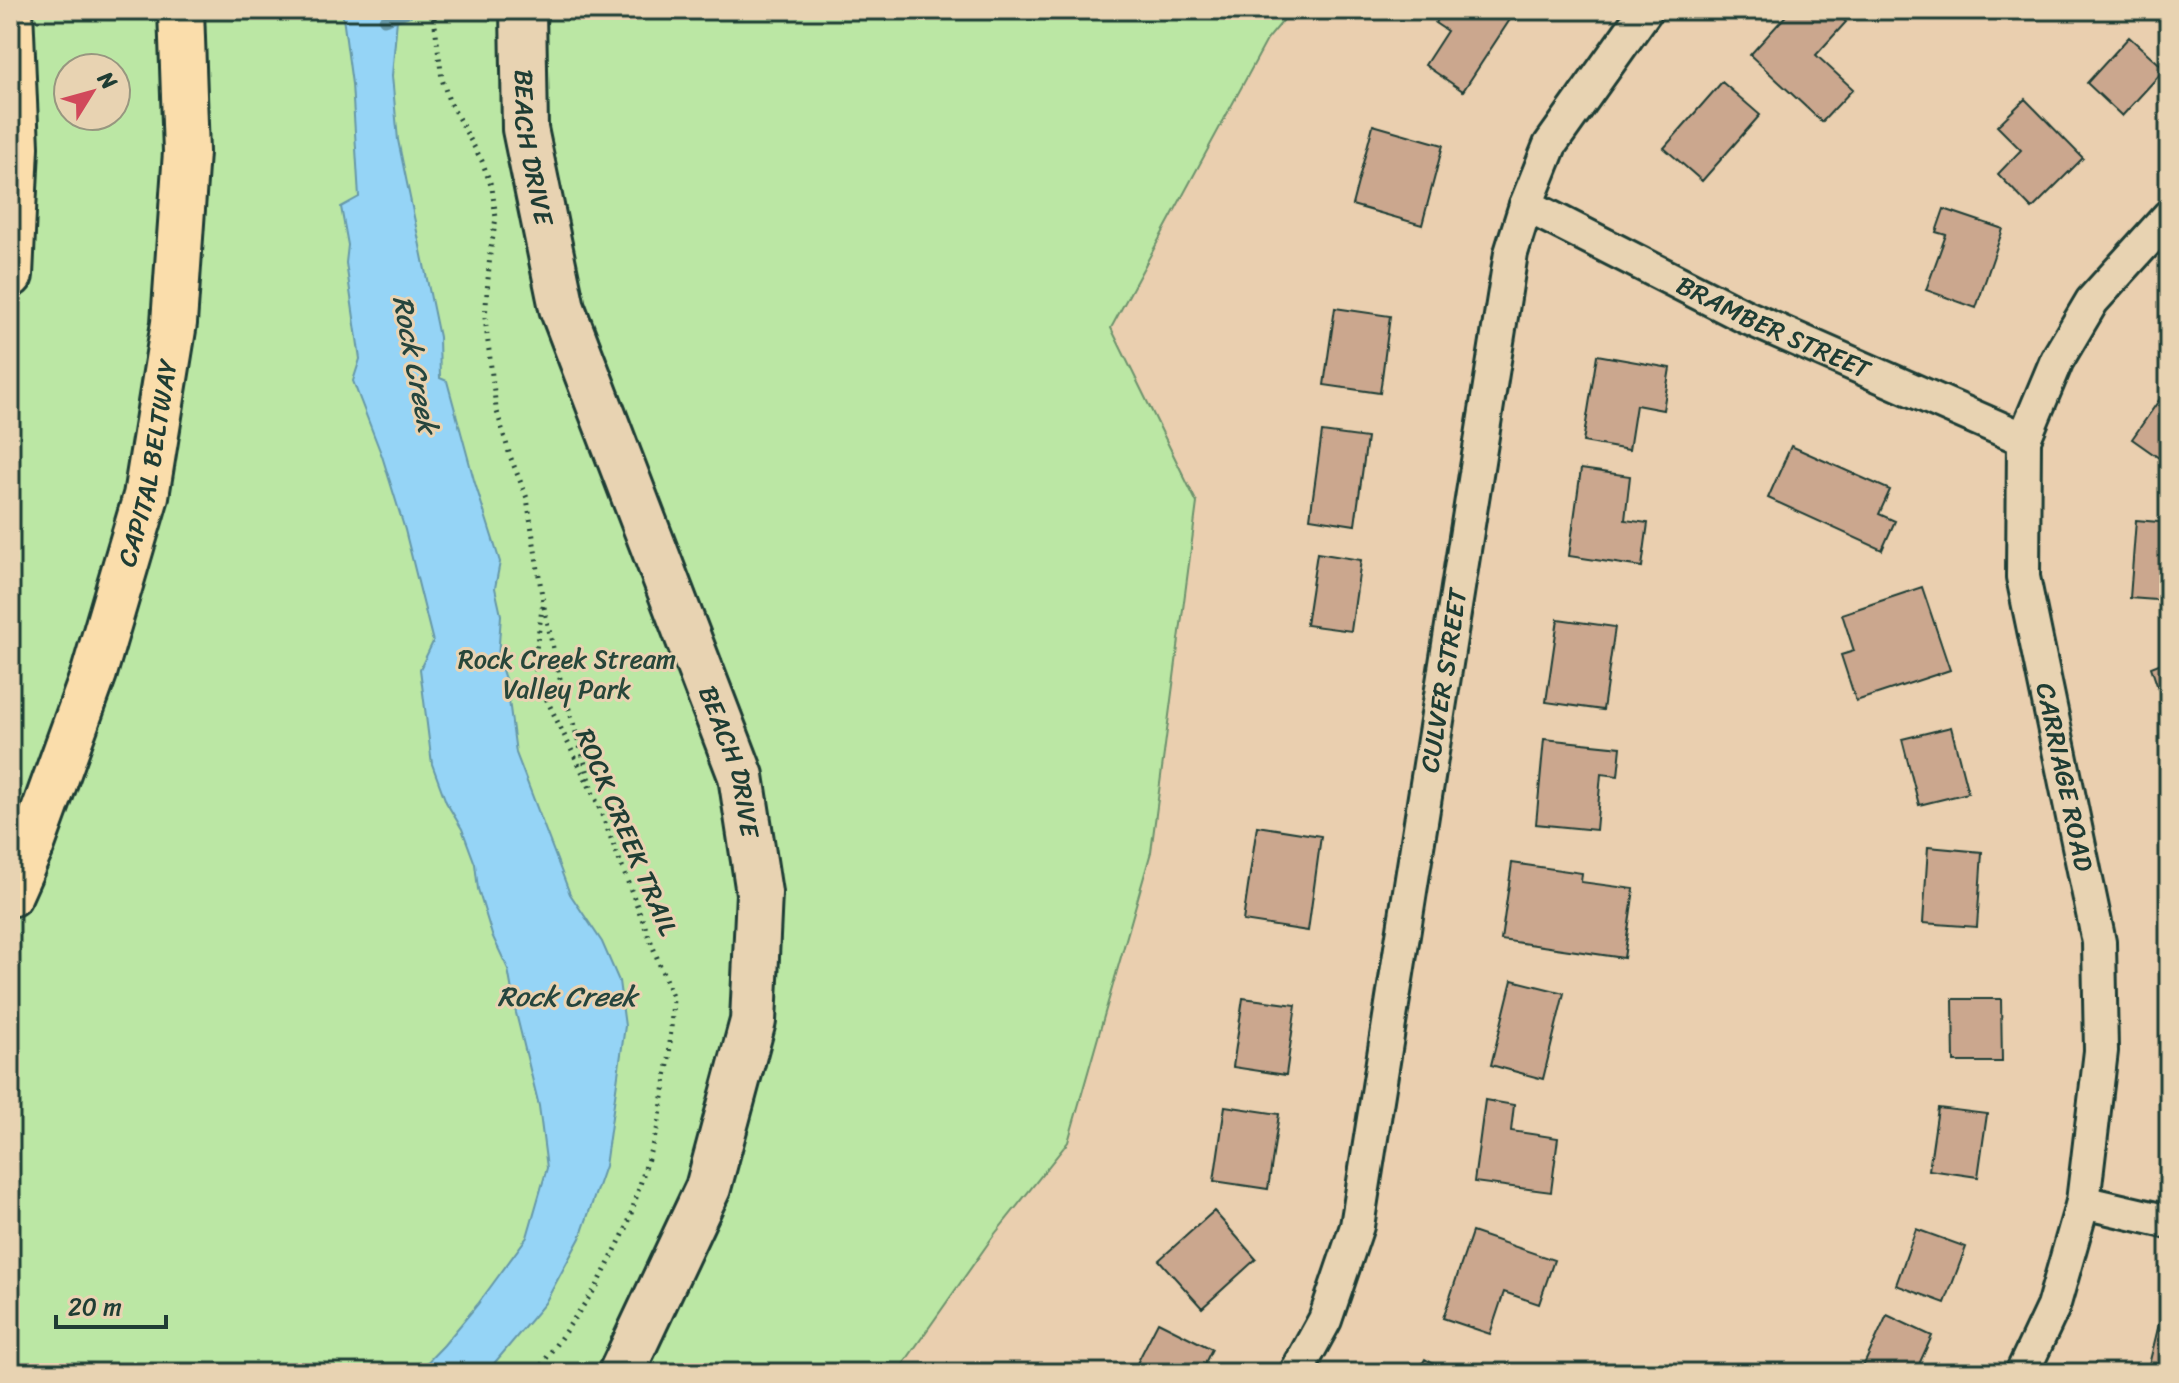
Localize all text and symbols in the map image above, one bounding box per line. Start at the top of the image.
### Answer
north arrow [52,52,132,132]
text: N [87,62,128,99]
street label: BEACH DRIVE [501,69,568,231]
street label: BRAMBER STREET [1668,262,1880,393]
water label: Rock Creek [378,291,453,440]
street label: CAPITAL BELTWAY [103,355,191,572]
street label: CULVER STREET [1406,583,1481,776]
park label: Rock Creek Stream Valley Park [458,636,676,712]
street label: CARRIAGE ROAD [2023,678,2108,876]
street label: BEACH DRIVE [685,679,773,842]
street label: ROCK CREEK TRAIL [562,721,692,943]
water label: Rock Creek [497,972,640,1021]
scale bar [56,1279,166,1329]
text: 20 m [68,1286,122,1328]

